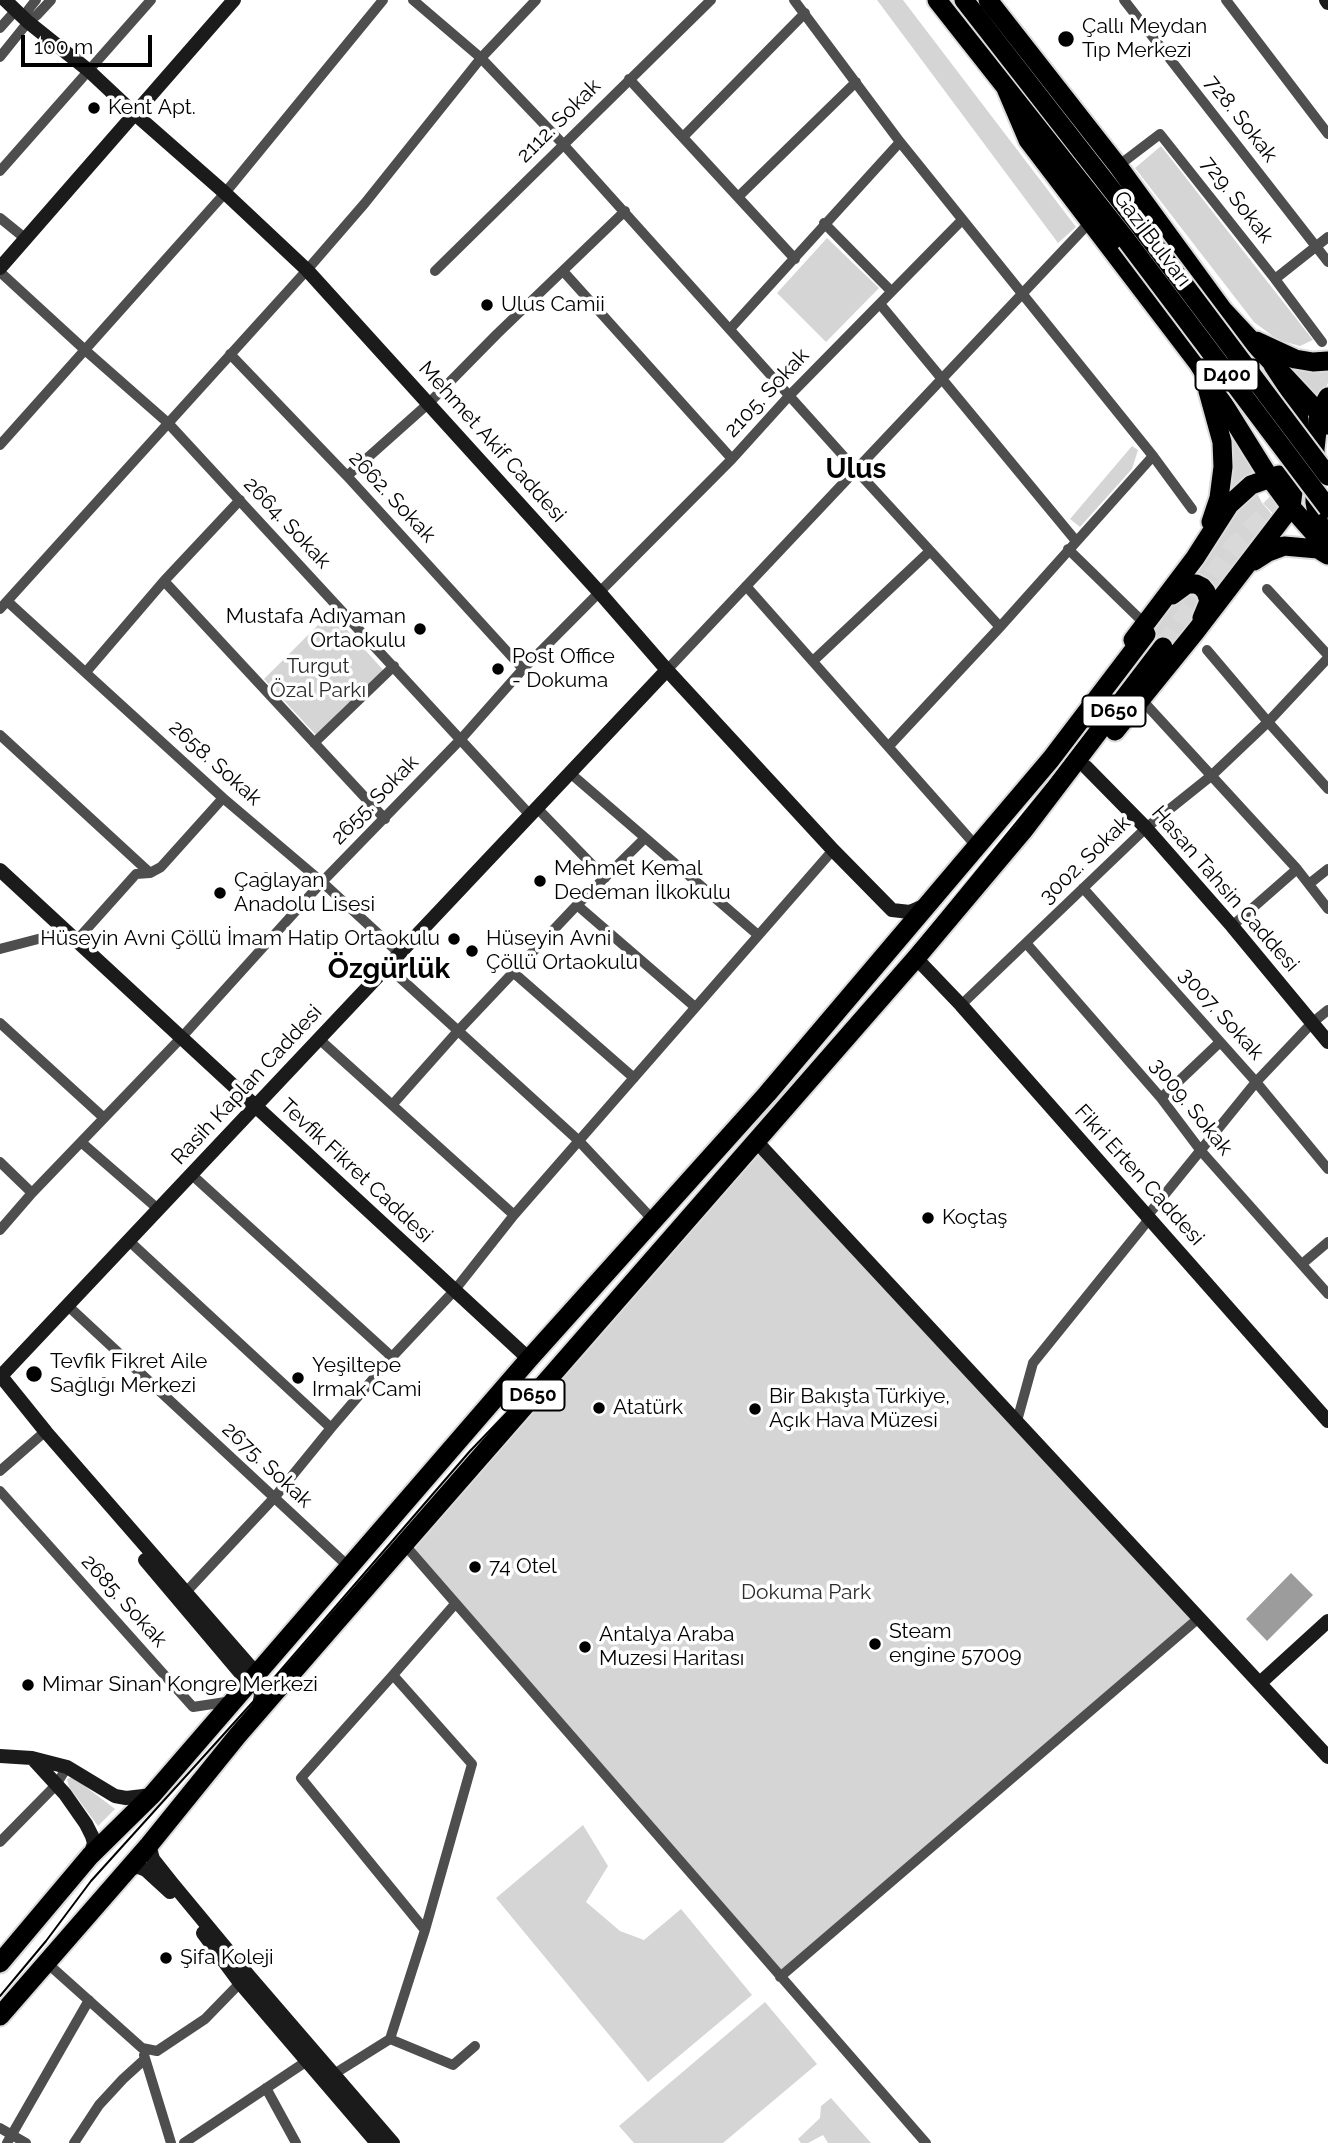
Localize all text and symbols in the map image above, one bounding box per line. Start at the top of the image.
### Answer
place label: Çallı Meydan Tıp Merkezi [1082,14,1207,64]
scale bar [24,21,156,65]
marker: Çallı Meydan Tıp Merkezi [1056,29,1076,49]
text: 100 m [34,34,93,59]
street label: 728. Sokak [1199,71,1283,167]
street label: 2112. Sokak [512,74,606,168]
place label: Kent Apt. [108,95,196,121]
marker: Kent Apt. [86,100,102,116]
street label: 729. Sokak [1195,152,1279,248]
street label: Gazi Bulvarı [1108,186,1196,292]
place label: Ulus Camii [501,292,605,318]
marker: Ulus Camii [479,297,495,313]
street label: 2105. Sokak [719,343,815,443]
street label: Mehmet Akif Caddesi [413,356,571,528]
road number: D400 [1196,360,1258,390]
street label: 2662. Sokak [343,446,441,548]
district label: Ulus [826,453,886,487]
street label: 2664. Sokak [238,472,336,574]
place label: Mustafa Adıyaman Ortaokulu [226,604,406,654]
marker: Mustafa Adıyaman Ortaokulu [412,621,428,637]
place label: Post Office - Dokuma [512,644,615,694]
park label: Turgut Özal Parkı [270,654,366,704]
marker: Post Office - Dokuma [490,661,506,677]
road number: D650 [1082,696,1146,726]
street label: 2658. Sokak [164,715,266,811]
street label: 2655. Sokak [326,750,424,850]
street label: Hasan Tahsin Caddesi [1146,801,1304,977]
street label: 3002. Sokak [1034,811,1136,909]
place label: Mehmet Kemal Dedeman İlkokulu [554,856,731,906]
place label: Çağlayan Anadolu Lisesi [234,868,375,918]
marker: Mehmet Kemal Dedeman İlkokulu [532,873,548,889]
marker: Çağlayan Anadolu Lisesi [212,885,228,901]
place label: Hüseyin Avni Çöllü İmam Hatip Ortaokulu [40,926,440,952]
place label: Hüseyin Avni Çöllü Ortaokulu [486,926,638,976]
marker: Hüseyin Avni Çöllü İmam Hatip Ortaokulu [446,931,462,947]
marker: Hüseyin Avni Çöllü Ortaokulu [464,943,480,959]
district label: Özgürlük [328,953,450,987]
street label: 3007. Sokak [1173,963,1269,1065]
street label: Rasih Kaplan Caddesi [167,1000,327,1170]
street label: 3009. Sokak [1144,1053,1238,1161]
street label: Tevfik Fikret Caddesi [274,1094,438,1248]
street label: Fikri Erten Caddesi [1069,1099,1209,1251]
place label: Koçtaş [942,1205,1008,1231]
marker: Koçtaş [920,1210,936,1226]
place label: Tevfik Fikret Aile Sağlığı Merkezi [50,1349,207,1399]
place label: Yeşiltepe Irmak Cami [312,1353,422,1403]
marker: Tevfik Fikret Aile Sağlığı Merkezi [24,1364,44,1384]
marker: Yeşiltepe Irmak Cami [290,1370,306,1386]
road number: D650 [502,1380,564,1410]
place label: Bir Bakışta Türkiye, Açık Hava Müzesi [769,1384,950,1434]
place label: Atatürk [613,1395,683,1421]
marker: Atatürk [591,1400,607,1416]
marker: Bir Bakışta Türkiye, Açık Hava Müzesi [747,1401,763,1417]
street label: 2675. Sokak [217,1417,317,1513]
street label: 2685. Sokak [76,1550,172,1652]
place label: 74 Otel [489,1554,557,1580]
marker: 74 Otel [467,1559,483,1575]
park label: Dokuma Park [741,1580,871,1606]
place label: Steam engine 57009 [889,1619,1022,1669]
place label: Antalya Araba Muzesi Haritası [599,1622,744,1672]
marker: Steam engine 57009 [867,1636,883,1652]
marker: Antalya Araba Muzesi Haritası [577,1639,593,1655]
place label: Mimar Sinan Kongre Merkezi [42,1672,318,1698]
marker: Mimar Sinan Kongre Merkezi [20,1677,36,1693]
place label: Şifa Koleji [180,1945,274,1971]
marker: Şifa Koleji [158,1950,174,1966]

